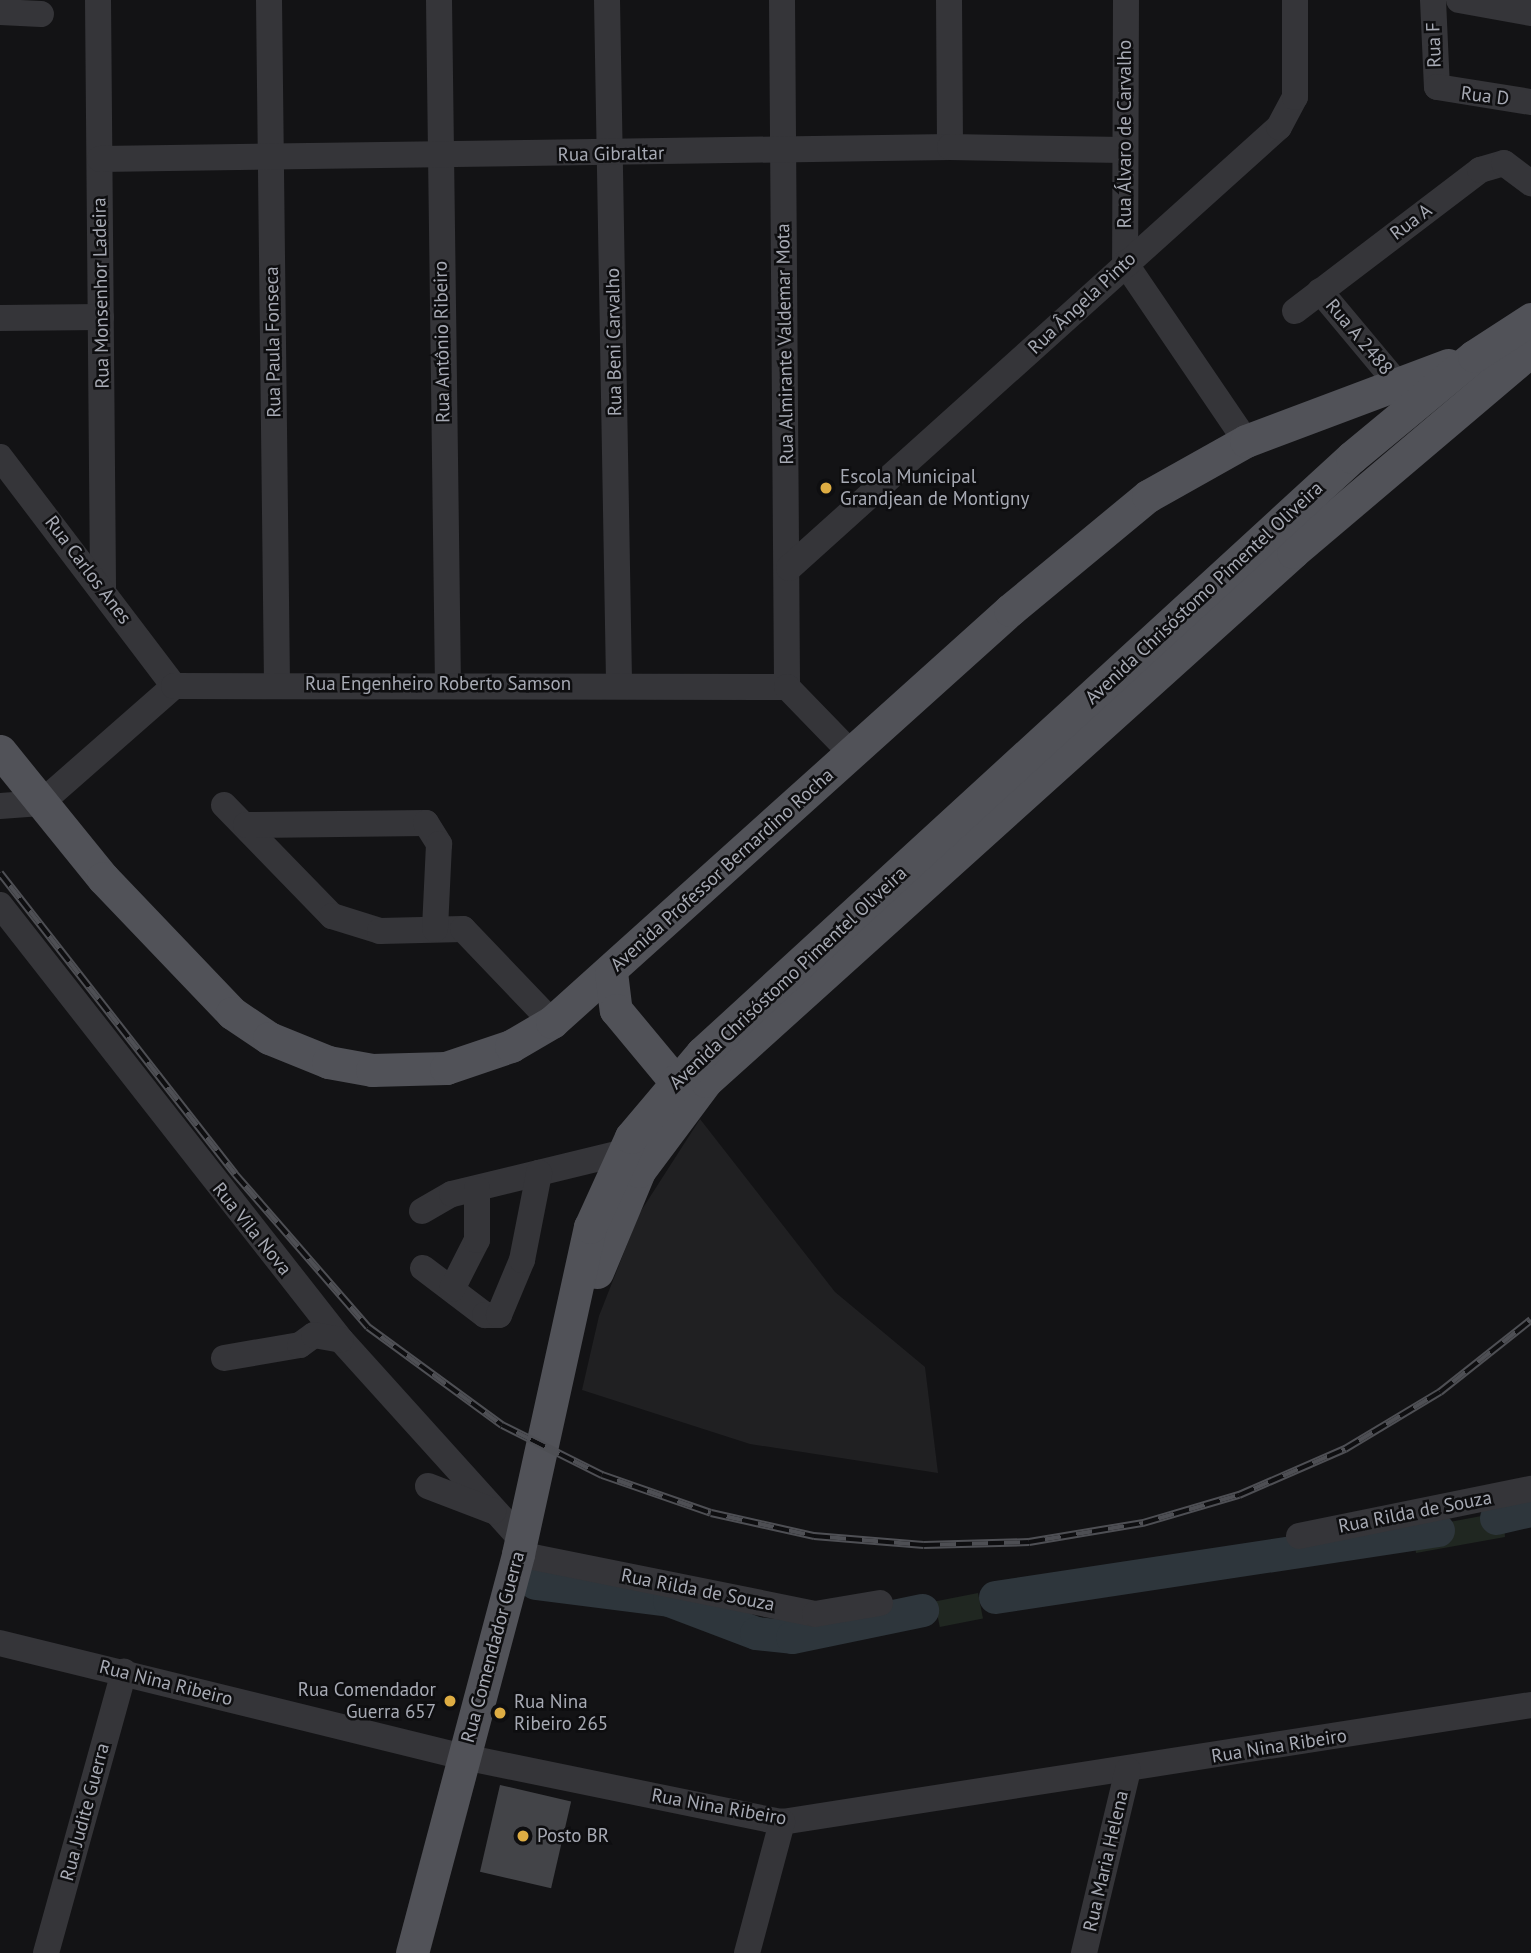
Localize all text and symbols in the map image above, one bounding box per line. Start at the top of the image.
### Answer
street label: Rua F [1422,22,1446,68]
street label: Rua Álvaro de Carvalho [1114,40,1136,228]
street label: Rua D [1460,82,1510,110]
street label: Rua Gibraltar [558,142,664,166]
street label: Rua Monsenhor Ladeira [88,197,114,389]
street label: Rua A [1385,199,1437,245]
street label: Rua Almirante Valdemar Mota [771,223,799,465]
street label: Rua Ângela Pinto [1023,247,1141,359]
street label: Rua Antônio Ribeiro [429,261,455,423]
street label: Rua Paula Fonseca [260,266,286,418]
street label: Rua Beni Carvalho [601,268,627,416]
street label: Rua A 2488 [1320,294,1398,380]
place label: Escola Municipal Grandjean de Montigny [840,466,1029,510]
street label: Avenida Chrisóstomo Pimentel Oliveira [1081,477,1327,709]
marker: Escola Municipal Grandjean de Montigny [818,480,834,496]
street label: Rua Carlos Anes [40,511,136,629]
street label: Rua Engenheiro Roberto Samson [305,673,571,695]
street label: Avenida Professor Bernardino Rocha [606,764,838,976]
street label: Avenida Chrisóstomo Pimentel Oliveira [665,862,911,1094]
street label: Rua Vila Nova [208,1178,296,1280]
street label: Rua Rilda de Souza [1336,1486,1494,1538]
street label: Rua Comendador Guerra [456,1549,530,1745]
street label: Rua Rilda de Souza [619,1564,777,1616]
street label: Rua Nina Ribeiro [97,1655,235,1711]
place label: Rua Comendador Guerra 657 [298,1679,436,1723]
place label: Rua Nina Ribeiro 265 [514,1691,608,1735]
marker: Rua Comendador Guerra 657 [442,1693,458,1709]
marker: Rua Nina Ribeiro 265 [492,1705,508,1721]
street label: Rua Nina Ribeiro [1210,1724,1348,1768]
street label: Rua Judite Guerra [56,1741,114,1883]
street label: Rua Nina Ribeiro [650,1784,788,1830]
street label: Rua Maria Helena [1079,1788,1133,1934]
place label: Posto BR [537,1825,609,1847]
marker: Posto BR [515,1828,531,1844]

